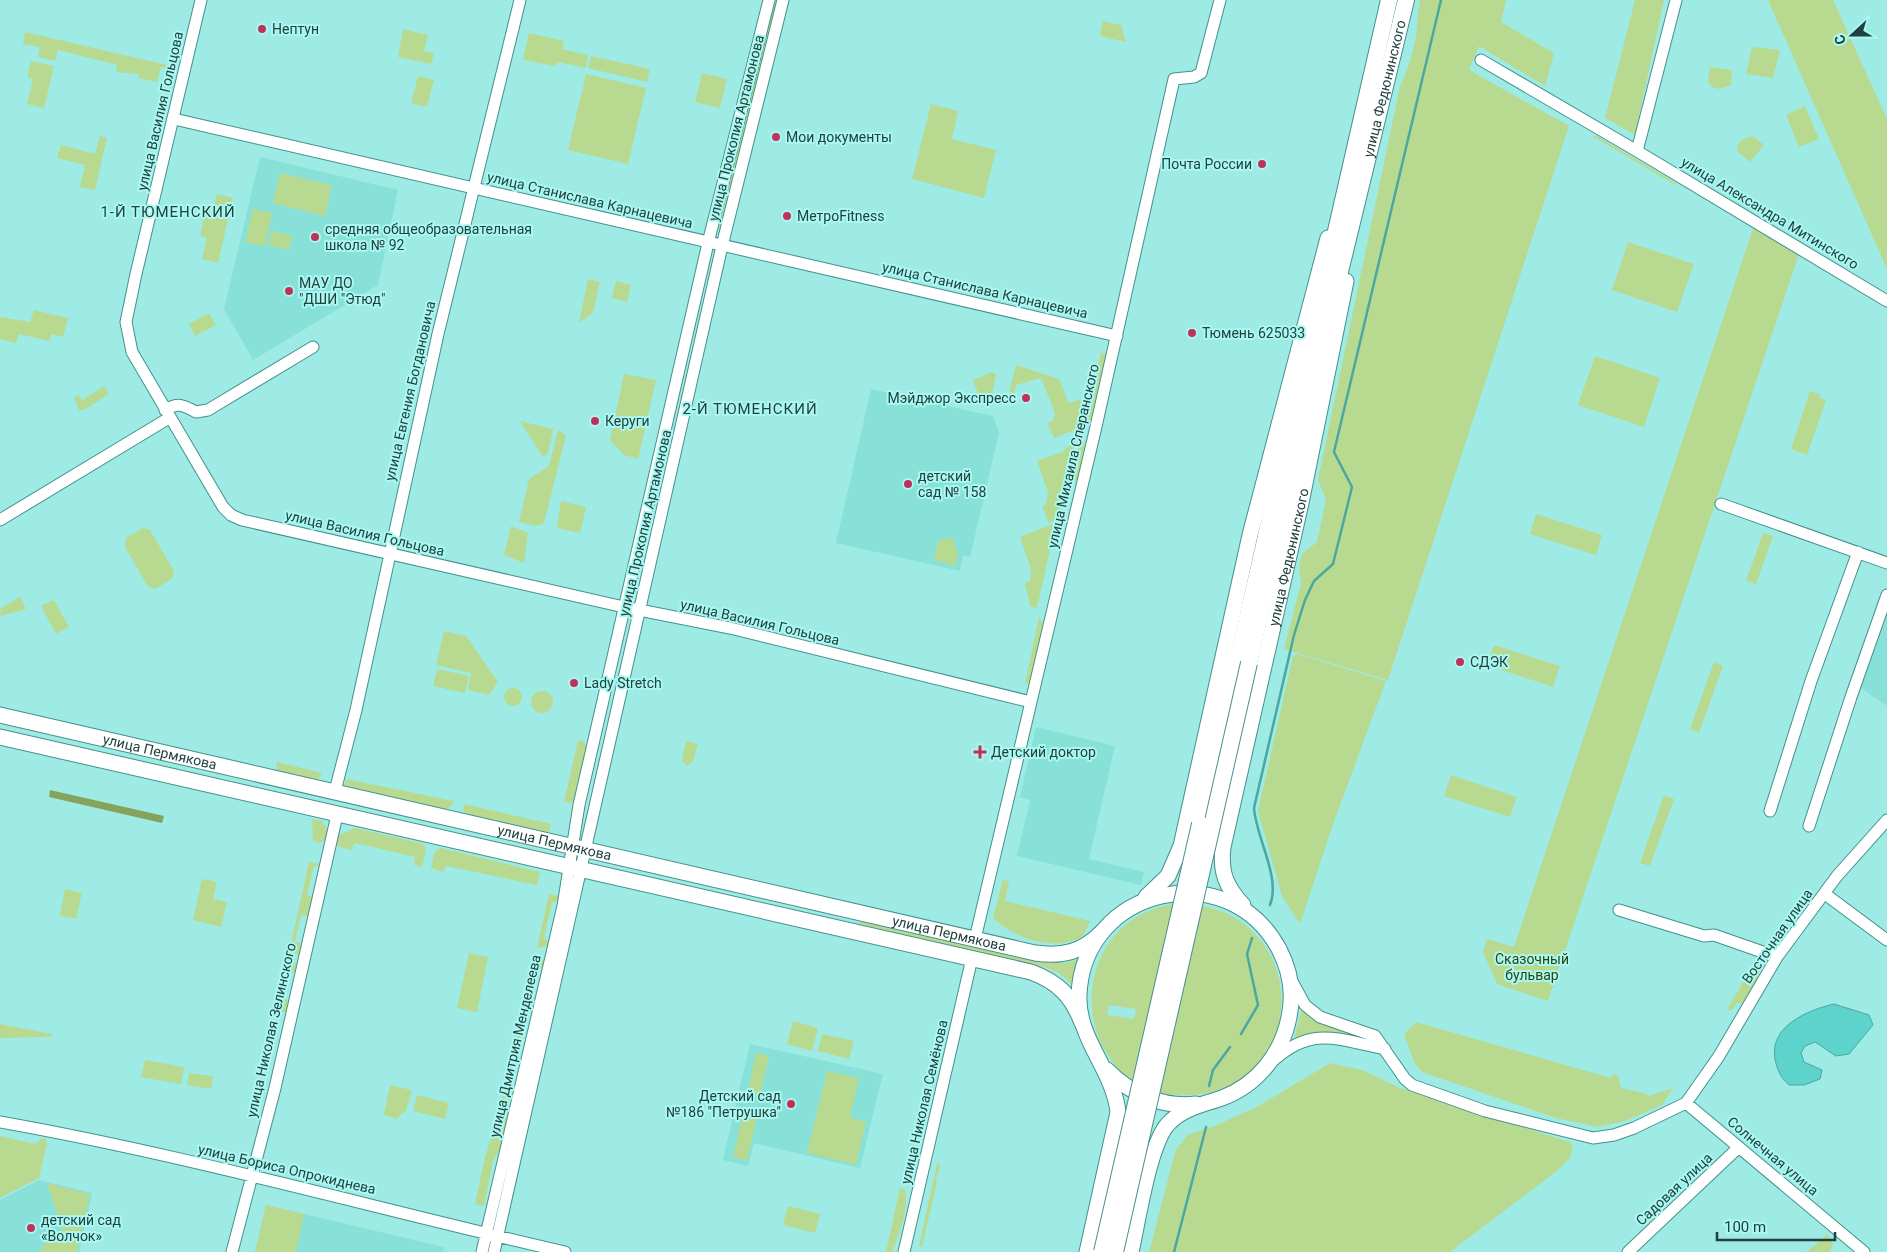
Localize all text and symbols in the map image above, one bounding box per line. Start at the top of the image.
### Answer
north arrow [1827,10,1877,60]
street label: улица Федюнинского [1360,18,1409,159]
place label: Нептун [272,21,319,37]
marker: Нептун [256,23,268,35]
street label: улица Василия Гольцова [134,30,186,192]
street label: улица Прокопия Артамонова [705,33,767,223]
text: С [1831,33,1849,47]
place label: Мои документы [786,129,892,145]
marker: Мои документы [770,131,782,143]
street label: улица Александра Митинского [1678,154,1862,272]
place label: Почта России [1161,156,1252,172]
marker: Почта России [1256,158,1268,170]
street label: улица Станислава Карнацевича [486,169,694,231]
district label: 1-Й ТЮМЕНСКИЙ [100,203,236,221]
place label: МетроFitness [797,208,884,224]
marker: МетроFitness [781,210,793,222]
place label: средняя общеобразовательная школа № 92 [325,221,532,253]
marker: средняя общеобразовательная школа № 92 [309,231,321,243]
street label: улица Станислава Карнацевича [881,259,1089,321]
place label: МАУ ДО "ДШИ "Этюд" [299,275,386,307]
marker: МАУ ДО "ДШИ "Этюд" [283,285,295,297]
street label: улица Евгения Богдановича [381,300,439,482]
place label: Тюмень 625033 [1202,325,1305,341]
marker: Тюмень 625033 [1186,327,1198,339]
street label: улица Михаила Сперанского [1044,362,1102,550]
place label: Мэйджор Экспресс [888,390,1016,406]
marker: Мэйджор Экспресс [1020,392,1032,404]
district label: 2-Й ТЮМЕНСКИЙ [682,400,818,418]
place label: Керуги [605,413,650,429]
marker: Керуги [589,415,601,427]
street label: улица Прокопия Артамонова [616,428,674,618]
place label: детский сад № 158 [918,468,986,500]
marker: детский сад № 158 [902,478,914,490]
street label: улица Федюнинского [1265,487,1312,628]
street label: улица Василия Гольцова [284,507,446,559]
street label: улица Василия Гольцова [679,596,841,648]
place label: СДЭК [1470,654,1508,670]
marker: СДЭК [1454,656,1466,668]
place label: Lady Stretch [584,675,662,691]
marker: Lady Stretch [568,677,580,689]
street label: улица Пермякова [101,731,218,773]
place label: Детский доктор [991,744,1096,760]
marker: Детский доктор [973,745,987,759]
street label: улица Пермякова [496,822,613,863]
street label: Восточная улица [1739,886,1815,986]
street label: улица Пермякова [891,912,1008,954]
street label: улица Николая Зелинского [243,941,299,1119]
park label: Сказочный бульвар [1495,951,1569,983]
street label: улица Дмитрия Менделеева [486,953,544,1139]
street label: улица Николая Семёнова [897,1018,951,1186]
place label: Детский сад №186 "Петрушка" [666,1088,782,1120]
marker: Детский сад №186 "Петрушка" [785,1098,797,1110]
street label: Солнечная улица [1724,1113,1822,1199]
street label: улица Бориса Опрокиднева [197,1141,377,1197]
street label: Садовая улица [1633,1150,1715,1228]
scale bar [1717,1210,1834,1242]
place label: детский сад «Волчок» [41,1212,121,1244]
text: 100 m [1724,1218,1766,1236]
marker: детский сад «Волчок» [25,1222,37,1234]

